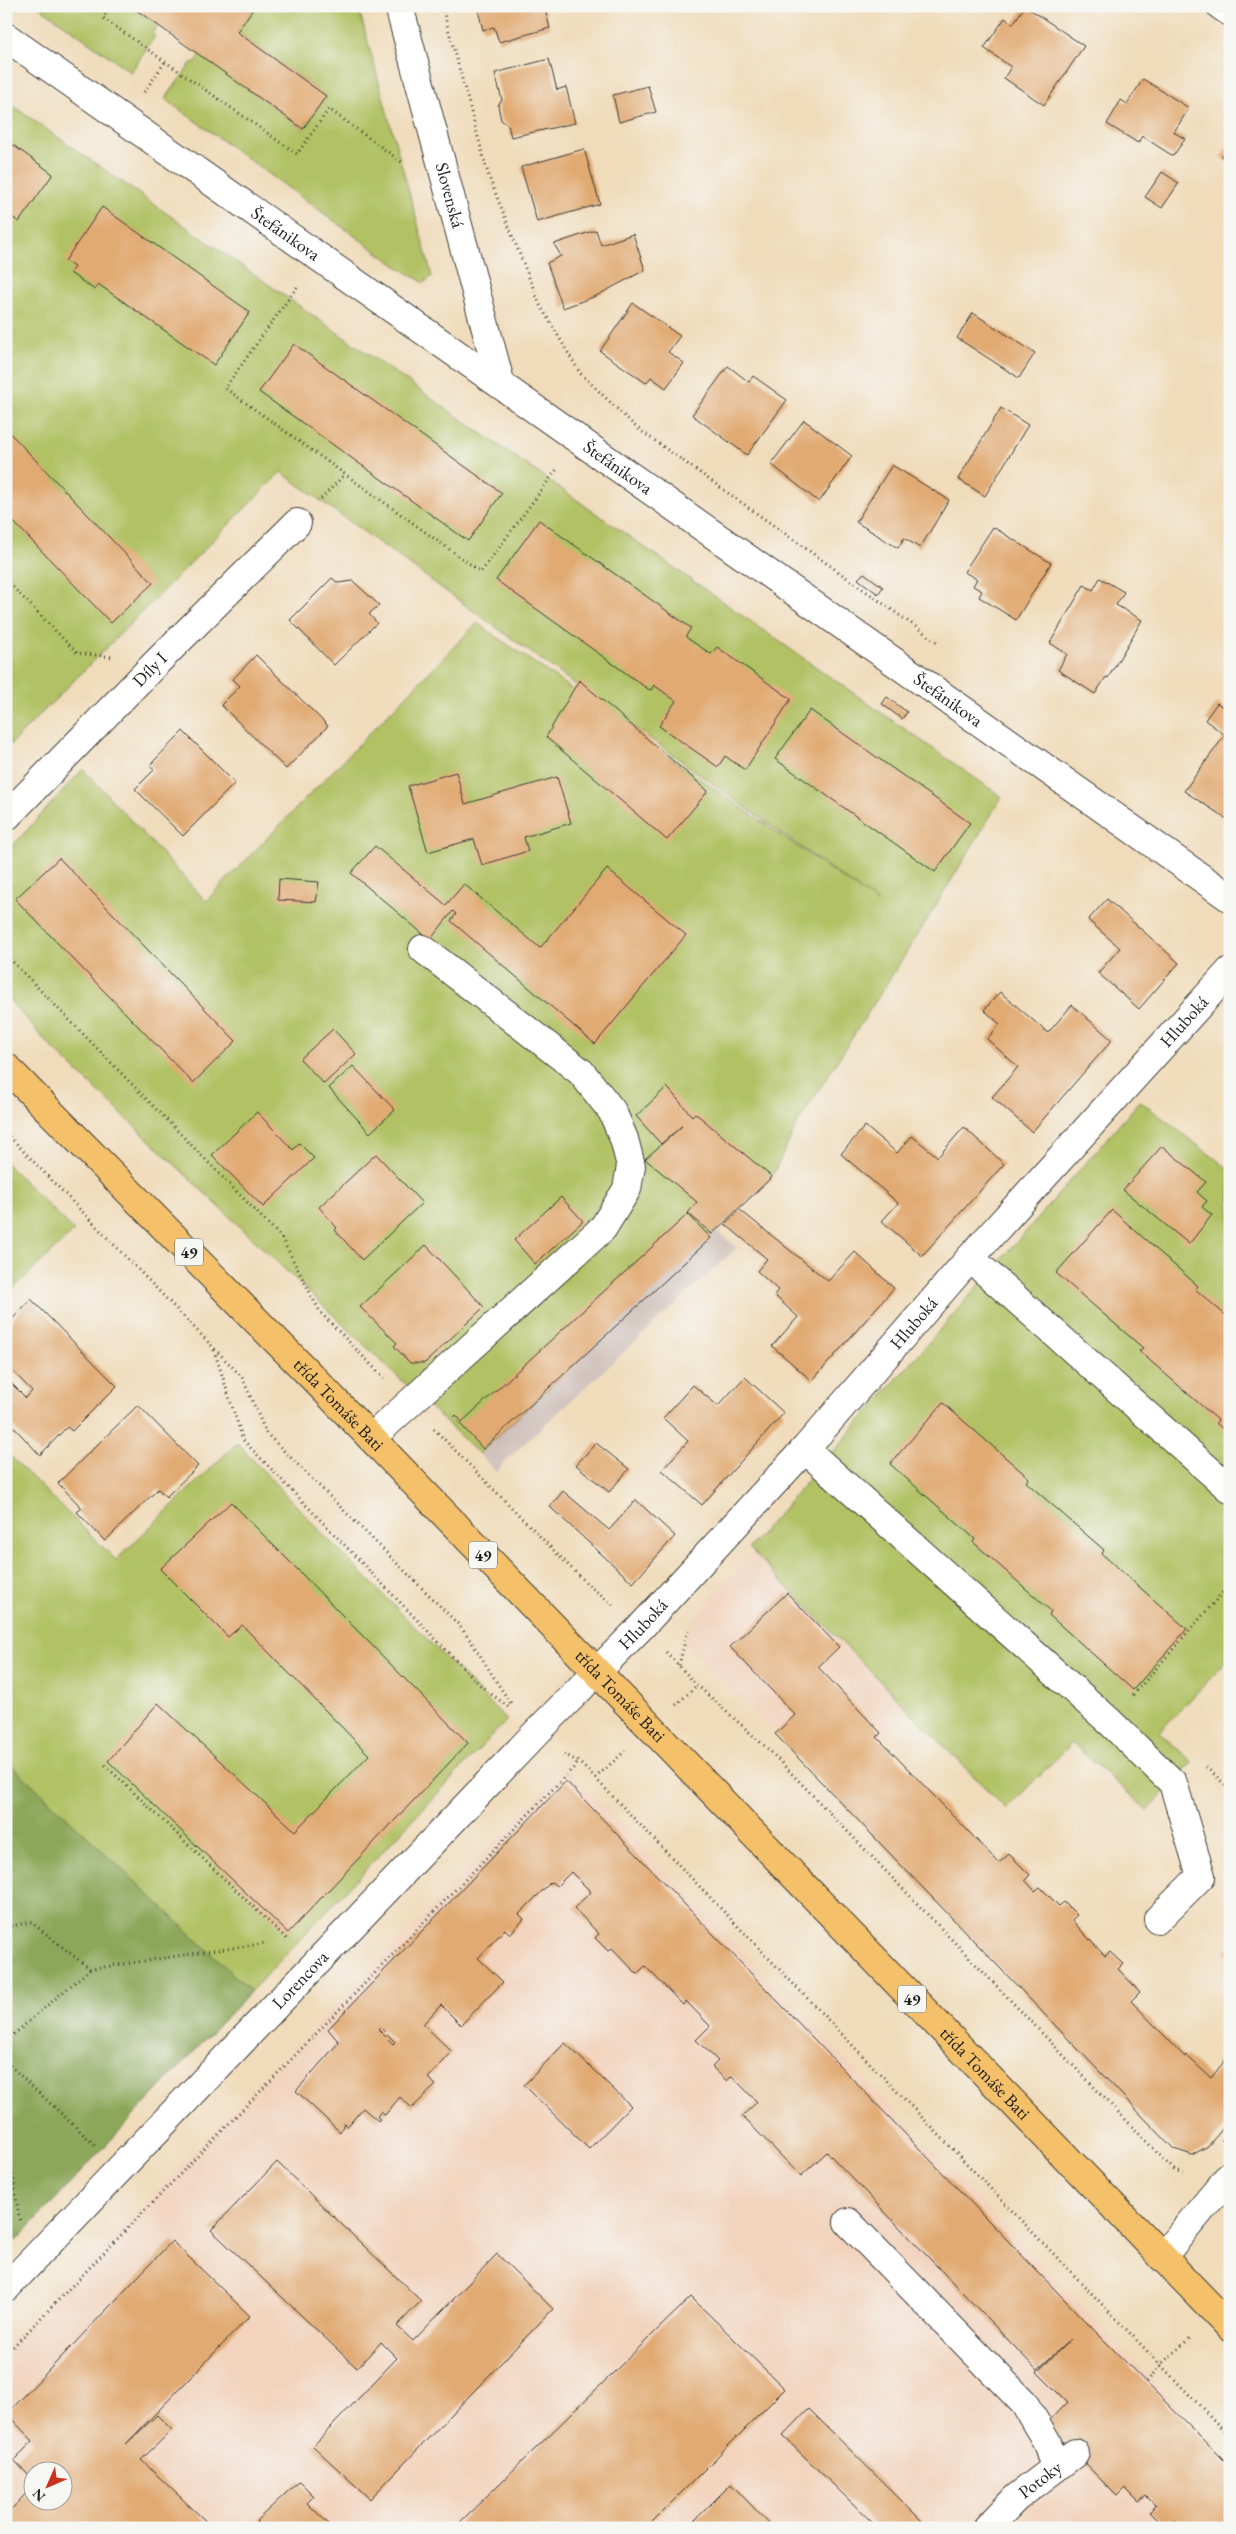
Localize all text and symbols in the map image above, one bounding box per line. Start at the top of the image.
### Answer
street label: Slovenská [431,160,470,231]
street label: Štefánikova [247,201,326,266]
street label: Štefánikova [579,435,658,500]
street label: Díly I [127,647,172,691]
street label: Štefánikova [909,667,988,732]
street label: Hluboká [1154,990,1214,1052]
road number: 49 [175,1238,203,1266]
street label: Hluboká [884,1291,943,1354]
street label: třída Tomáše Bati [289,1353,390,1456]
road number: 49 [469,1542,497,1568]
street label: Hluboká [613,1593,673,1654]
street label: třída Tomáše Bati [570,1644,671,1747]
street label: Lorencova [267,1945,334,2014]
road number: 49 [898,1986,926,2012]
street label: třída Tomáše Bati [935,2022,1036,2125]
street label: Potoky [1013,2455,1066,2503]
north arrow [22,2462,72,2512]
text: N [28,2484,49,2506]

